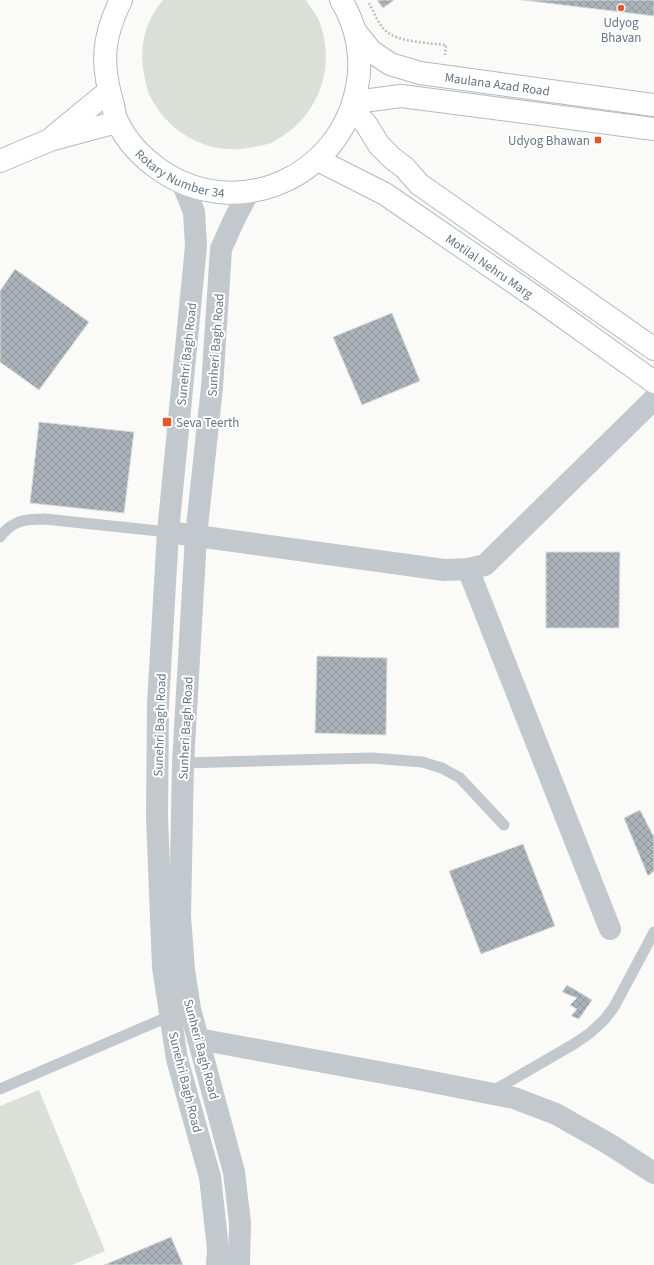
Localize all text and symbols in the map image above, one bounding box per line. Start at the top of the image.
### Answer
marker: Udyog Bhavan [616,3,626,13]
place label: Udyog Bhavan [601,14,641,47]
street label: Maulana Azad Road [444,68,551,101]
place label: Udyog Bhawan [508,132,590,150]
marker: Udyog Bhawan [593,135,603,145]
street label: Rotary Number 34 [131,146,226,203]
street label: Motilal Nehru Marg [442,230,537,303]
street label: Sunheri Bagh Road [203,293,229,397]
street label: Sunehri Bagh Road [173,302,201,406]
place label: Seva Teerth [176,414,239,432]
marker: Seva Teerth [161,416,173,428]
street label: Sunehri Bagh Road [149,673,171,777]
street label: Sunheri Bagh Road [174,676,198,780]
street label: Sunheri Bagh Road [179,997,223,1101]
street label: Sunehri Bagh Road [164,1030,206,1135]

